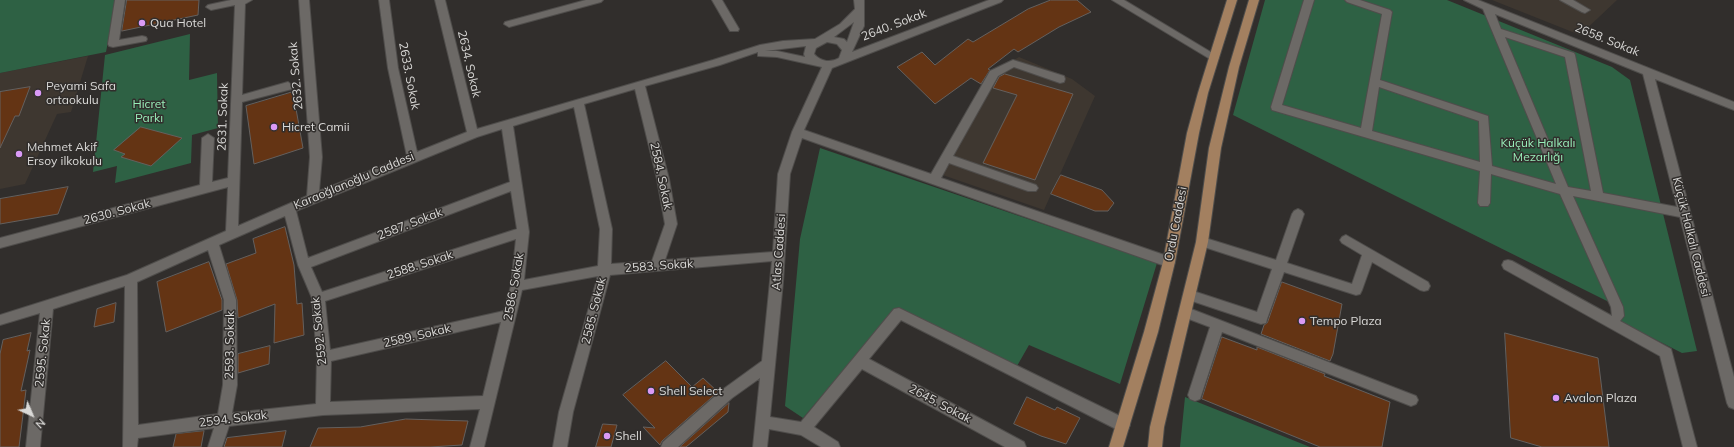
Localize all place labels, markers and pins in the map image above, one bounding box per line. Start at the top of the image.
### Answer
place label: Qua Hotel [150,16,206,30]
marker: Qua Hotel [137,18,147,28]
place label: Peyami Safa ortaokulu [46,79,116,107]
marker: Peyami Safa ortaokulu [33,88,43,98]
place label: Hicret Camii [282,120,350,134]
marker: Hicret Camii [269,122,279,132]
place label: Mehmet Akif Ersoy ilkokulu [27,140,102,168]
marker: Mehmet Akif Ersoy ilkokulu [14,149,24,159]
place label: Tempo Plaza [1310,314,1382,328]
marker: Tempo Plaza [1297,316,1307,326]
place label: Shell Select [659,384,722,398]
marker: Shell Select [646,386,656,396]
place label: Avalon Plaza [1564,391,1637,405]
marker: Avalon Plaza [1551,393,1561,403]
place label: Shell [615,429,642,443]
marker: Shell [602,431,612,441]

